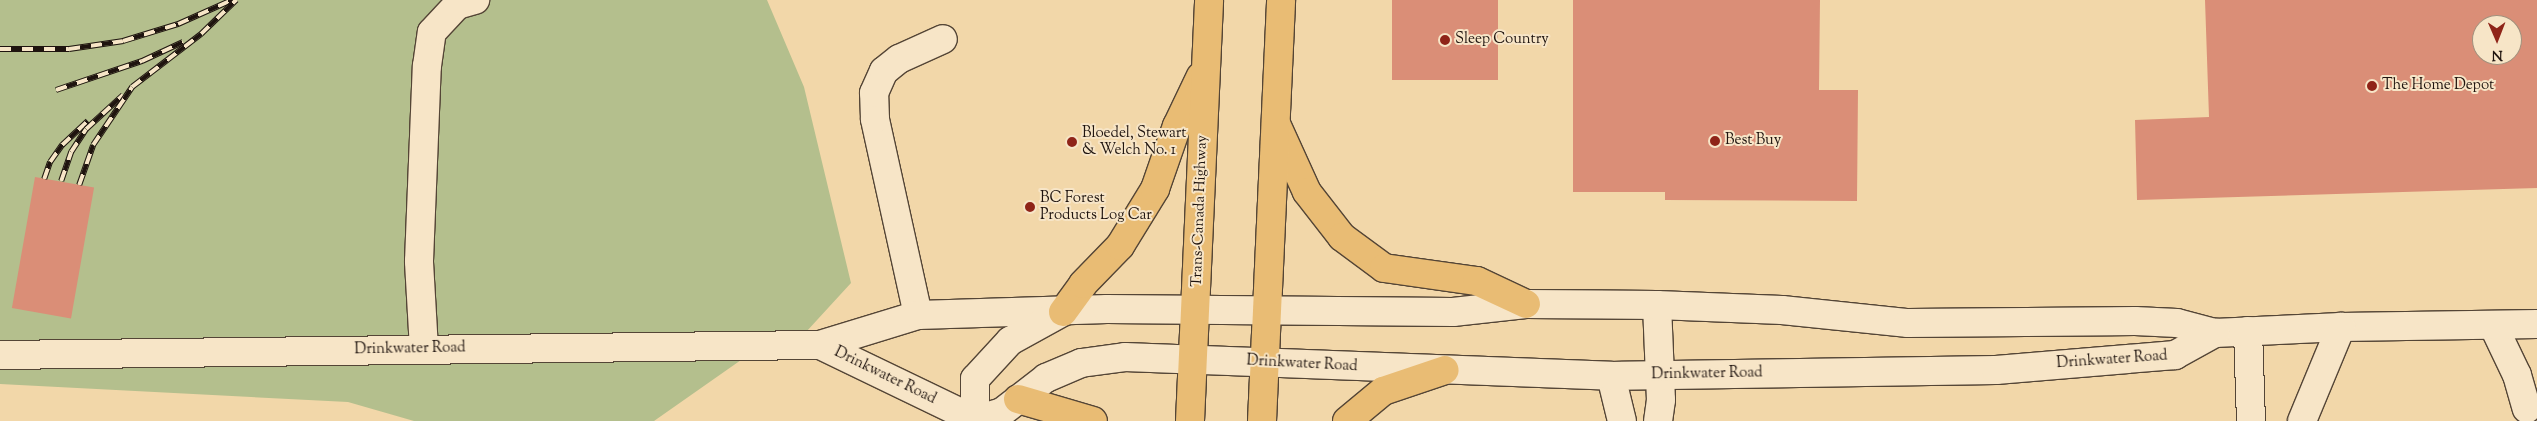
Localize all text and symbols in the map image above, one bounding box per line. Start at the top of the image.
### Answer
north arrow [2472,15,2522,65]
place label: Sleep Country [1455,31,1549,49]
marker: Sleep Country [1439,34,1451,46]
text: N [2491,44,2503,64]
place label: The Home Depot [2382,77,2494,95]
marker: The Home Depot [2366,80,2378,92]
place label: Bloedel, Stewart & Welch No. 1 [1082,124,1186,159]
place label: Best Buy [1725,132,1781,150]
street label: Trans-Canada Highway [1188,135,1212,287]
marker: Best Buy [1709,135,1721,147]
marker: Bloedel, Stewart & Welch No. 1 [1066,136,1078,148]
place label: BC Forest Products Log Car [1040,189,1152,224]
marker: BC Forest Products Log Car [1024,201,1036,213]
street label: Drinkwater Road [354,339,466,359]
street label: Drinkwater Road [831,344,939,408]
street label: Drinkwater Road [2056,347,2168,373]
street label: Drinkwater Road [1246,352,1358,376]
street label: Drinkwater Road [1651,364,1763,384]

